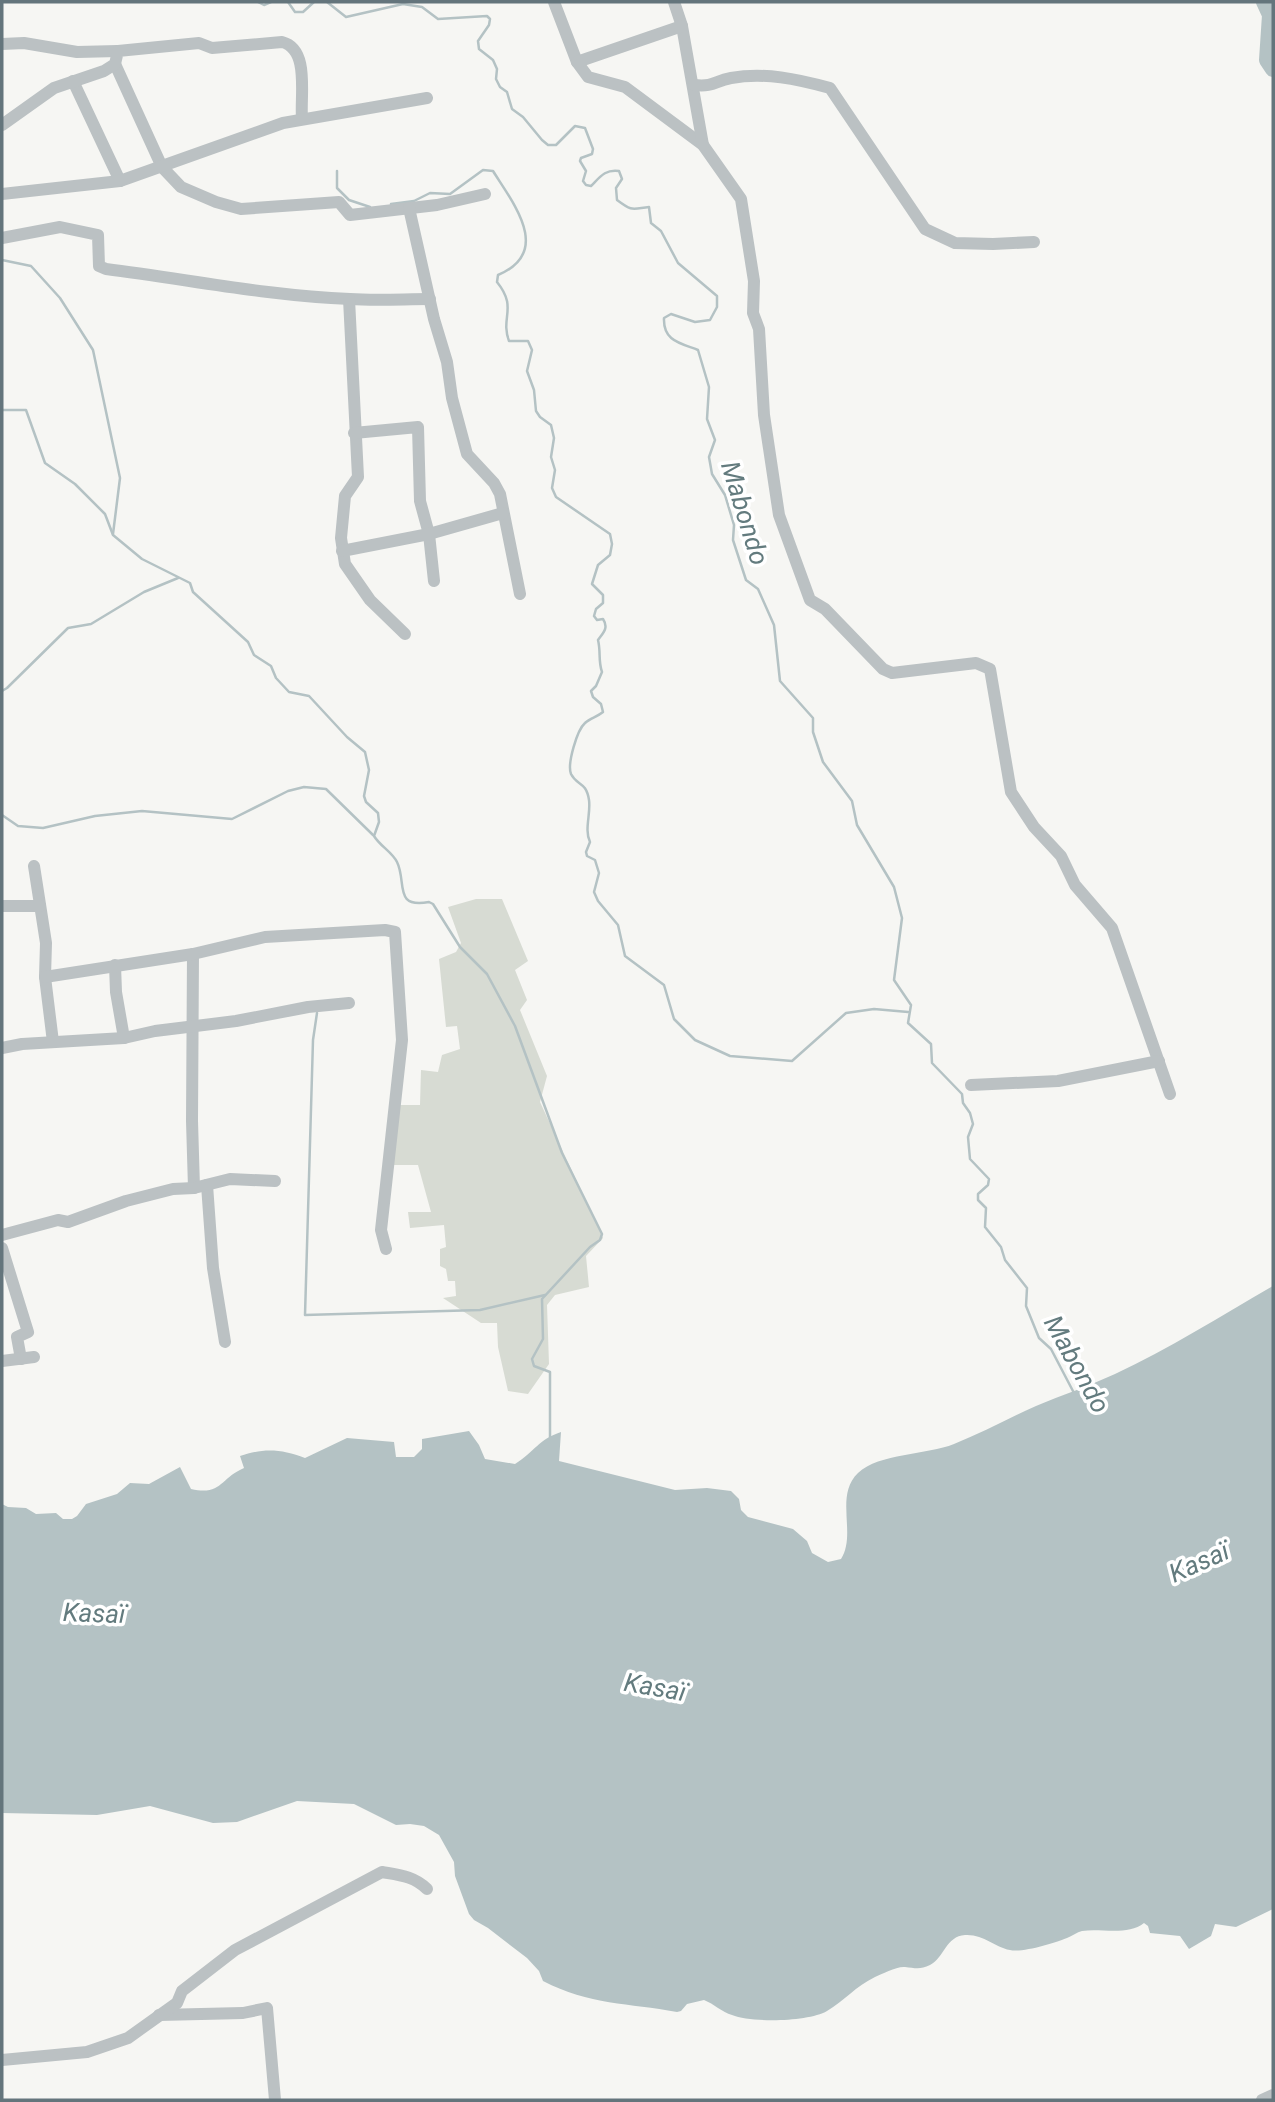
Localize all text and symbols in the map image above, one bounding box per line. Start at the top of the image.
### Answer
water label: Mabondo [715,458,775,568]
water label: Mabondo [1038,1310,1116,1418]
water label: Kasaï [1164,1534,1236,1588]
water label: Kasaï [62,1597,129,1629]
water label: Kasaï [622,1667,691,1708]

